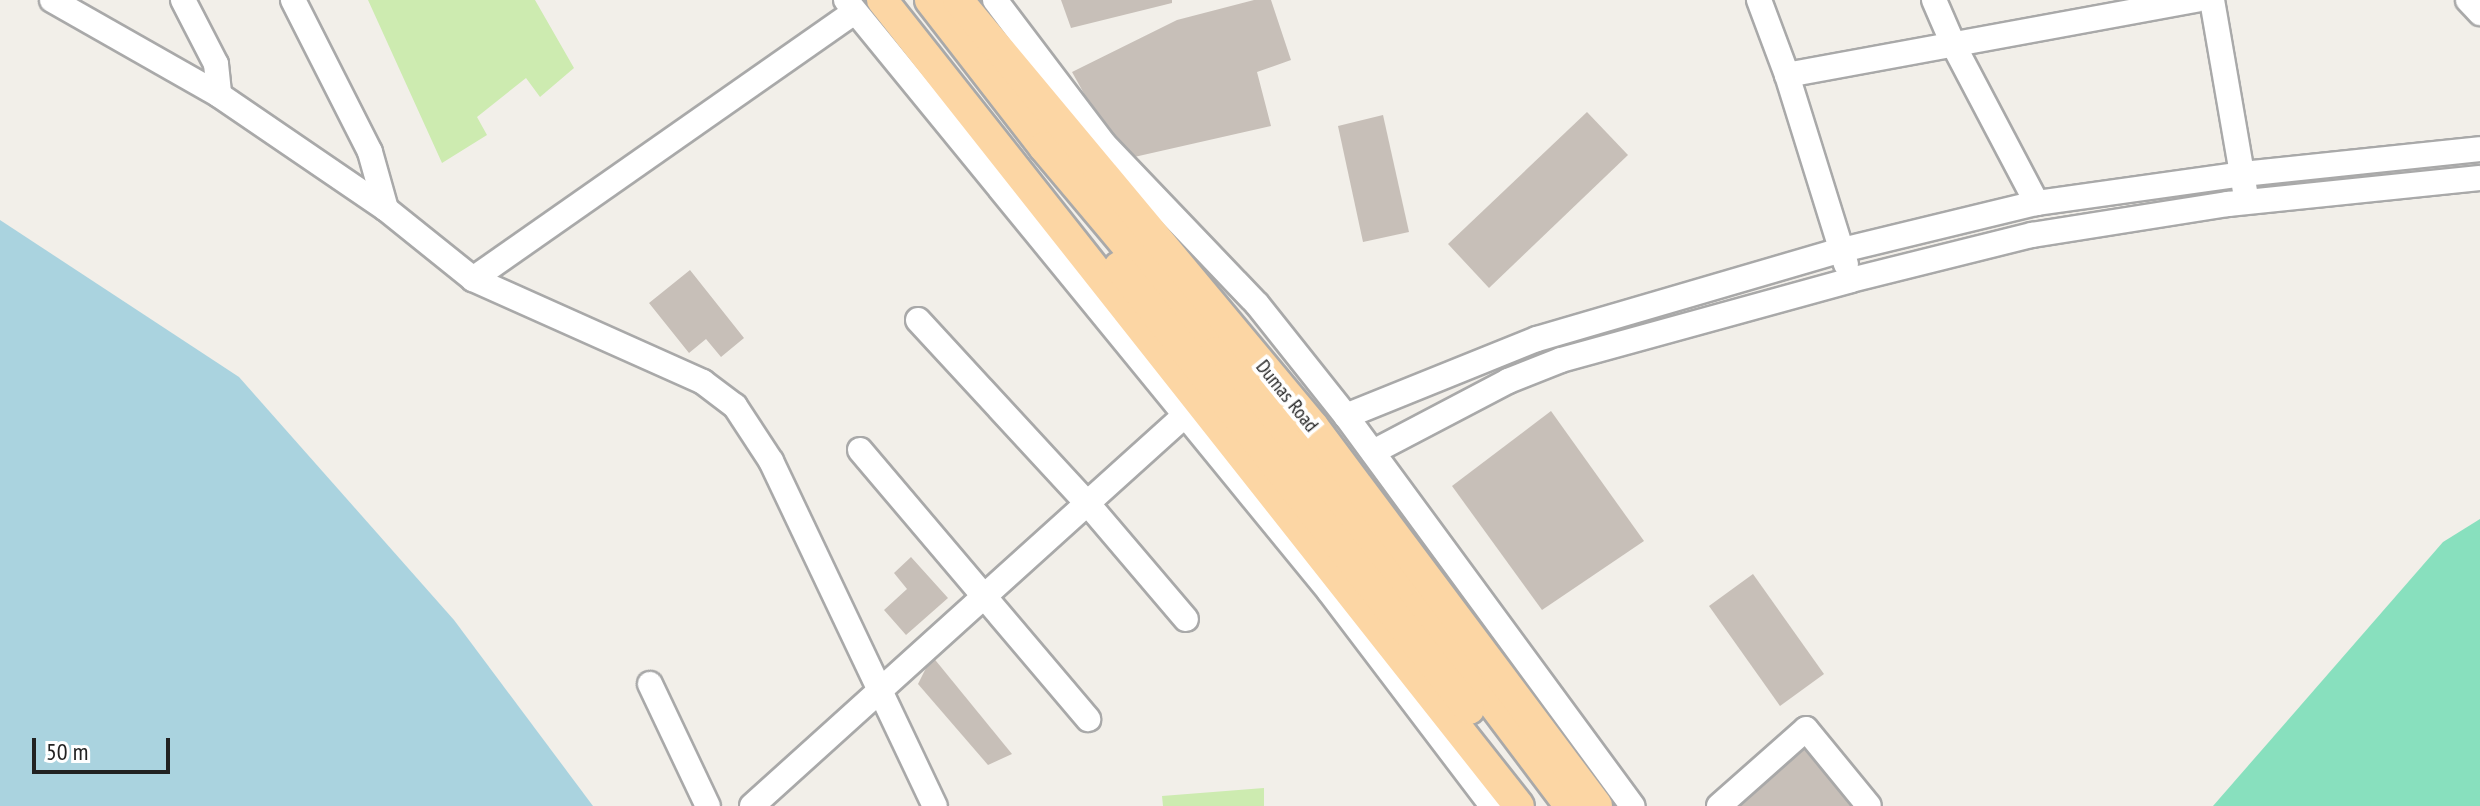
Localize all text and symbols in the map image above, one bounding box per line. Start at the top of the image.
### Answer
street label: Dumas Road [1251,355,1323,437]
scale bar [36,722,174,772]
text: 50 m [46,736,88,767]

